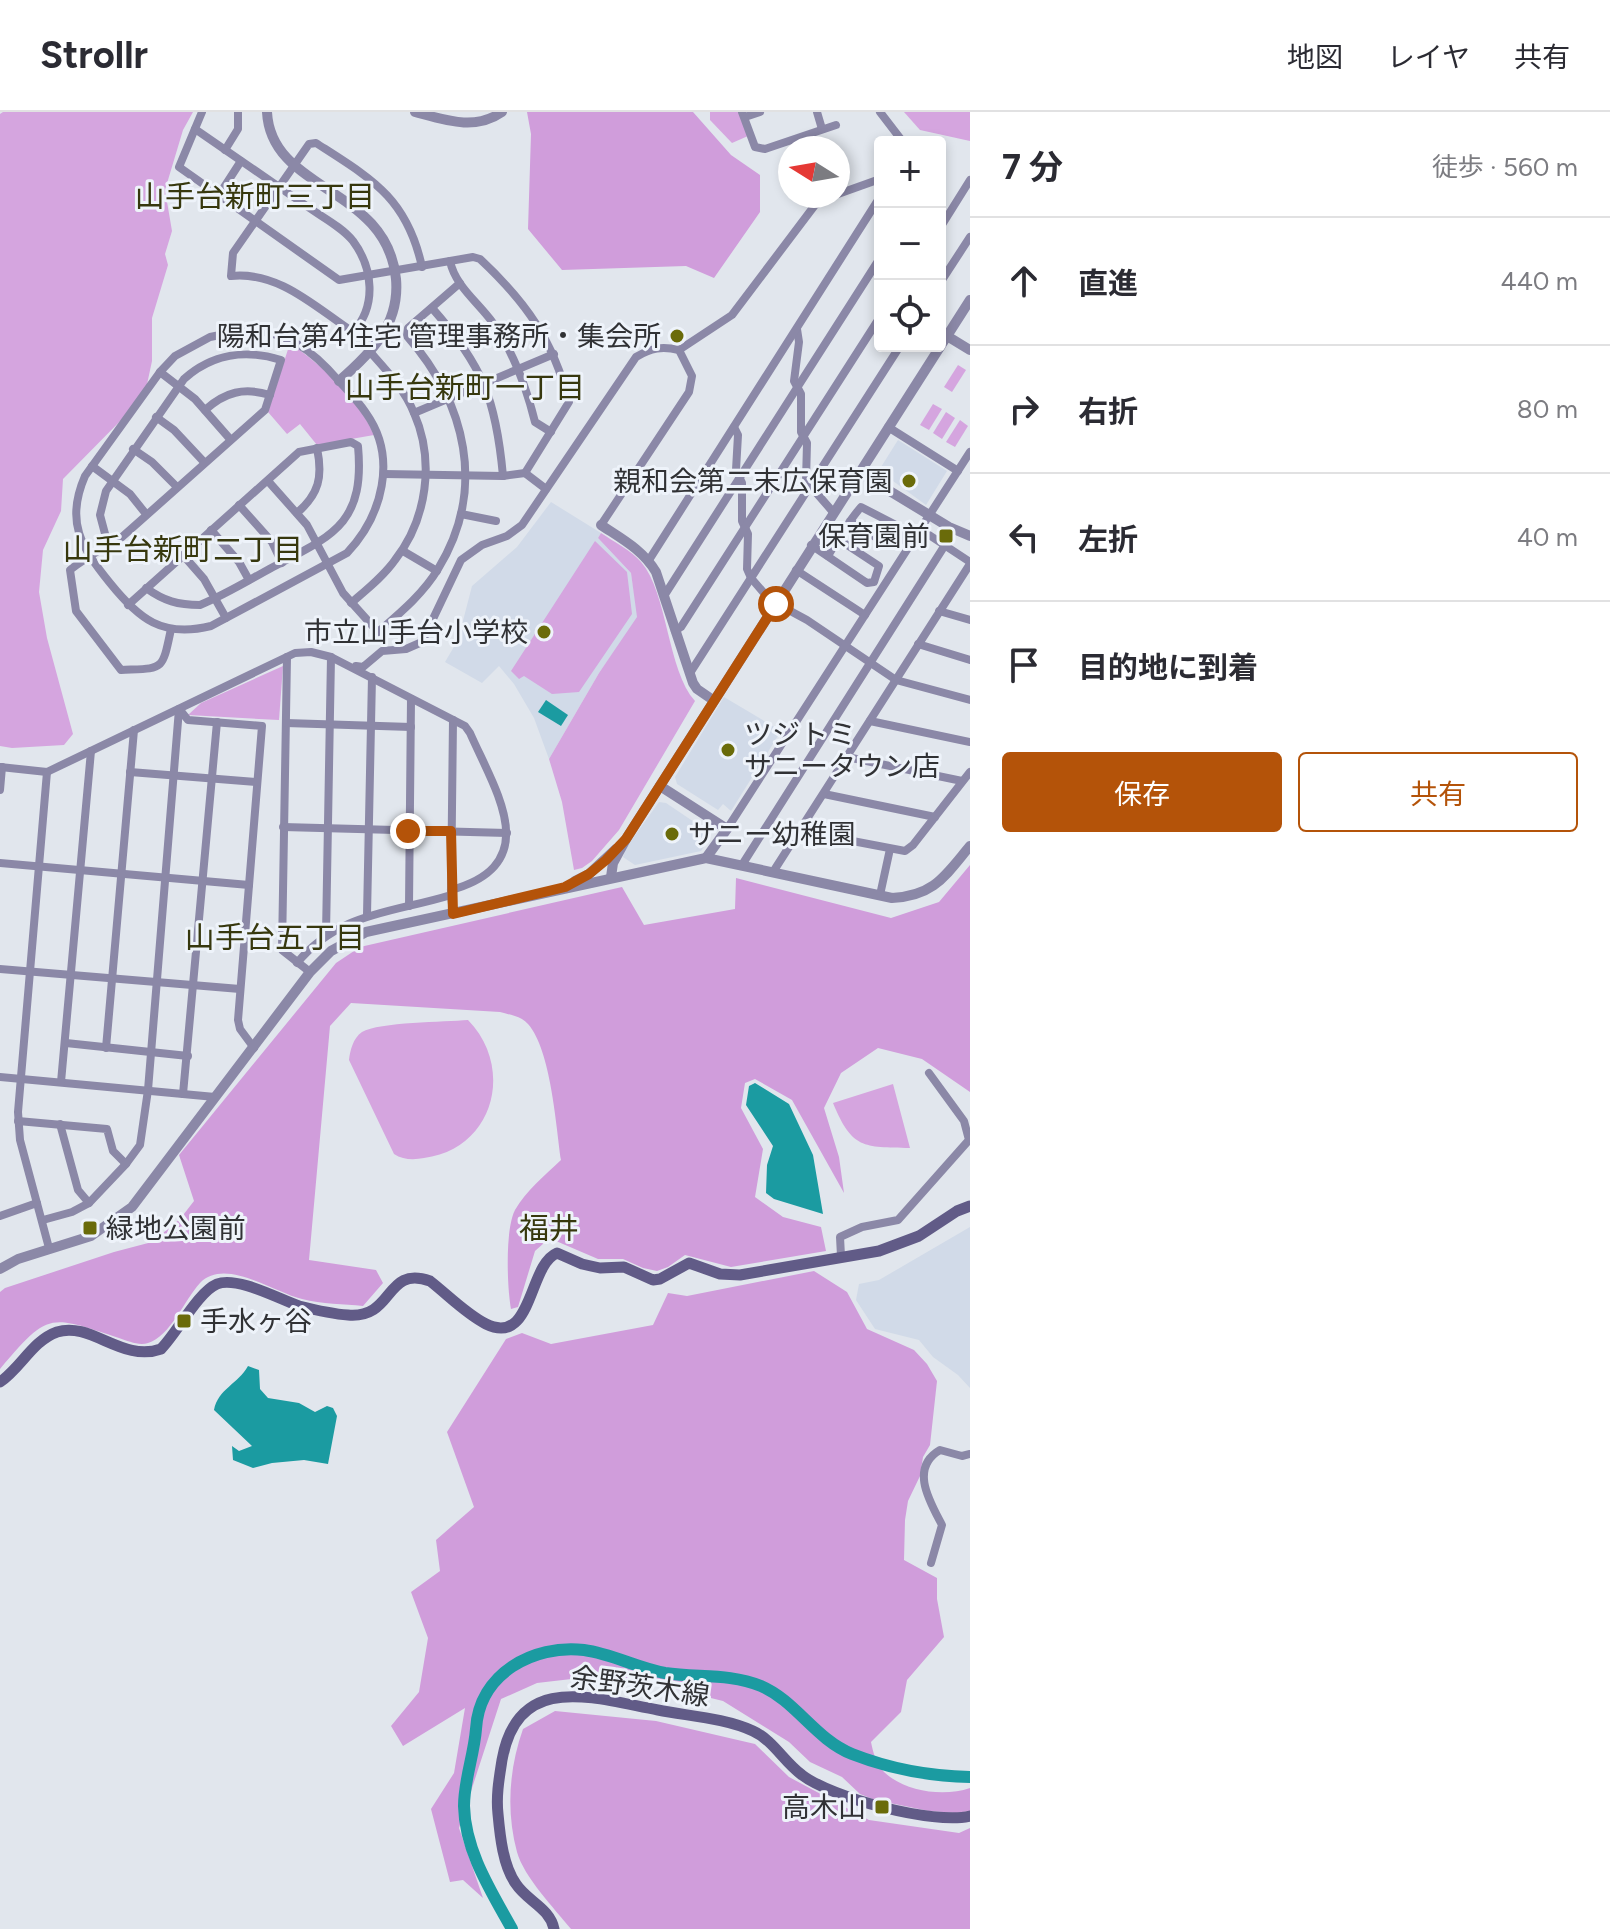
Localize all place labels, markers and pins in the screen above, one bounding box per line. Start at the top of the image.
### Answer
place label: 陽和台第4住宅 管理事務所・集会所 [217,319,661,353]
marker: 陽和台第4住宅 管理事務所・集会所 [668,327,686,345]
place label: 親和会第二末広保育園 [613,464,893,498]
marker: 親和会第二末広保育園 [900,472,918,490]
place label: 保育園前 [818,519,930,553]
marker: 保育園前 [937,527,955,545]
place label: 市立山手台小学校 [304,615,528,649]
marker: 市立山手台小学校 [535,623,553,641]
place label: ツジトミ サニータウン店 [744,717,940,783]
marker: ツジトミ サニータウン店 [719,741,737,759]
place label: サニー幼稚園 [688,817,856,851]
marker: サニー幼稚園 [663,825,681,843]
place label: 緑地公園前 [106,1211,246,1245]
marker: 緑地公園前 [81,1219,99,1237]
place label: 手水ヶ谷 [200,1304,312,1338]
marker: 手水ヶ谷 [175,1312,193,1330]
place label: 高木山 [782,1790,866,1824]
marker: 高木山 [873,1798,891,1816]

